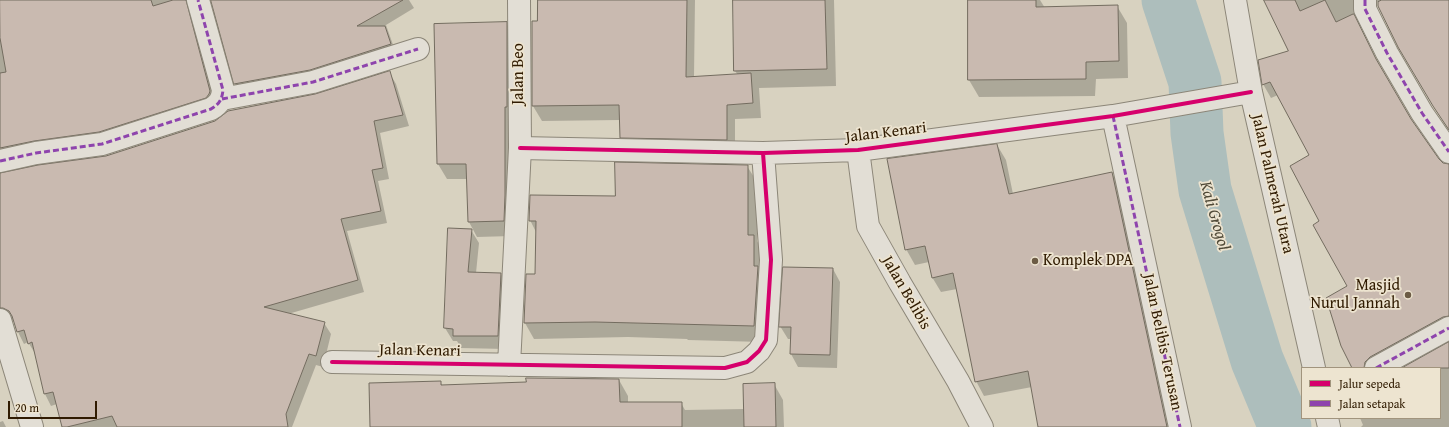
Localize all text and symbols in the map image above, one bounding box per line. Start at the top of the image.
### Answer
street label: Jalan Beo [509,43,529,105]
street label: Jalan Palmerah Utara [1247,112,1297,256]
street label: Jalan Kenari [844,118,928,148]
water label: Kali Grogol [1194,179,1234,253]
place label: Komplek DPA [1043,251,1133,271]
street label: Jalan Belibis [877,253,935,333]
marker: Komplek DPA [1030,256,1040,266]
street label: Jalan Belibis Terusan [1138,272,1186,412]
place label: Masjid Nurul Jannah [1310,276,1400,314]
marker: Masjid Nurul Jannah [1403,290,1413,300]
street label: Jalan Kenari [379,341,461,361]
legend [1301,367,1441,419]
text: Jalur sepeda [1339,375,1400,392]
scale bar [10,393,99,419]
text: Jalan setapak [1339,395,1405,412]
text: 20 m [15,399,39,416]

